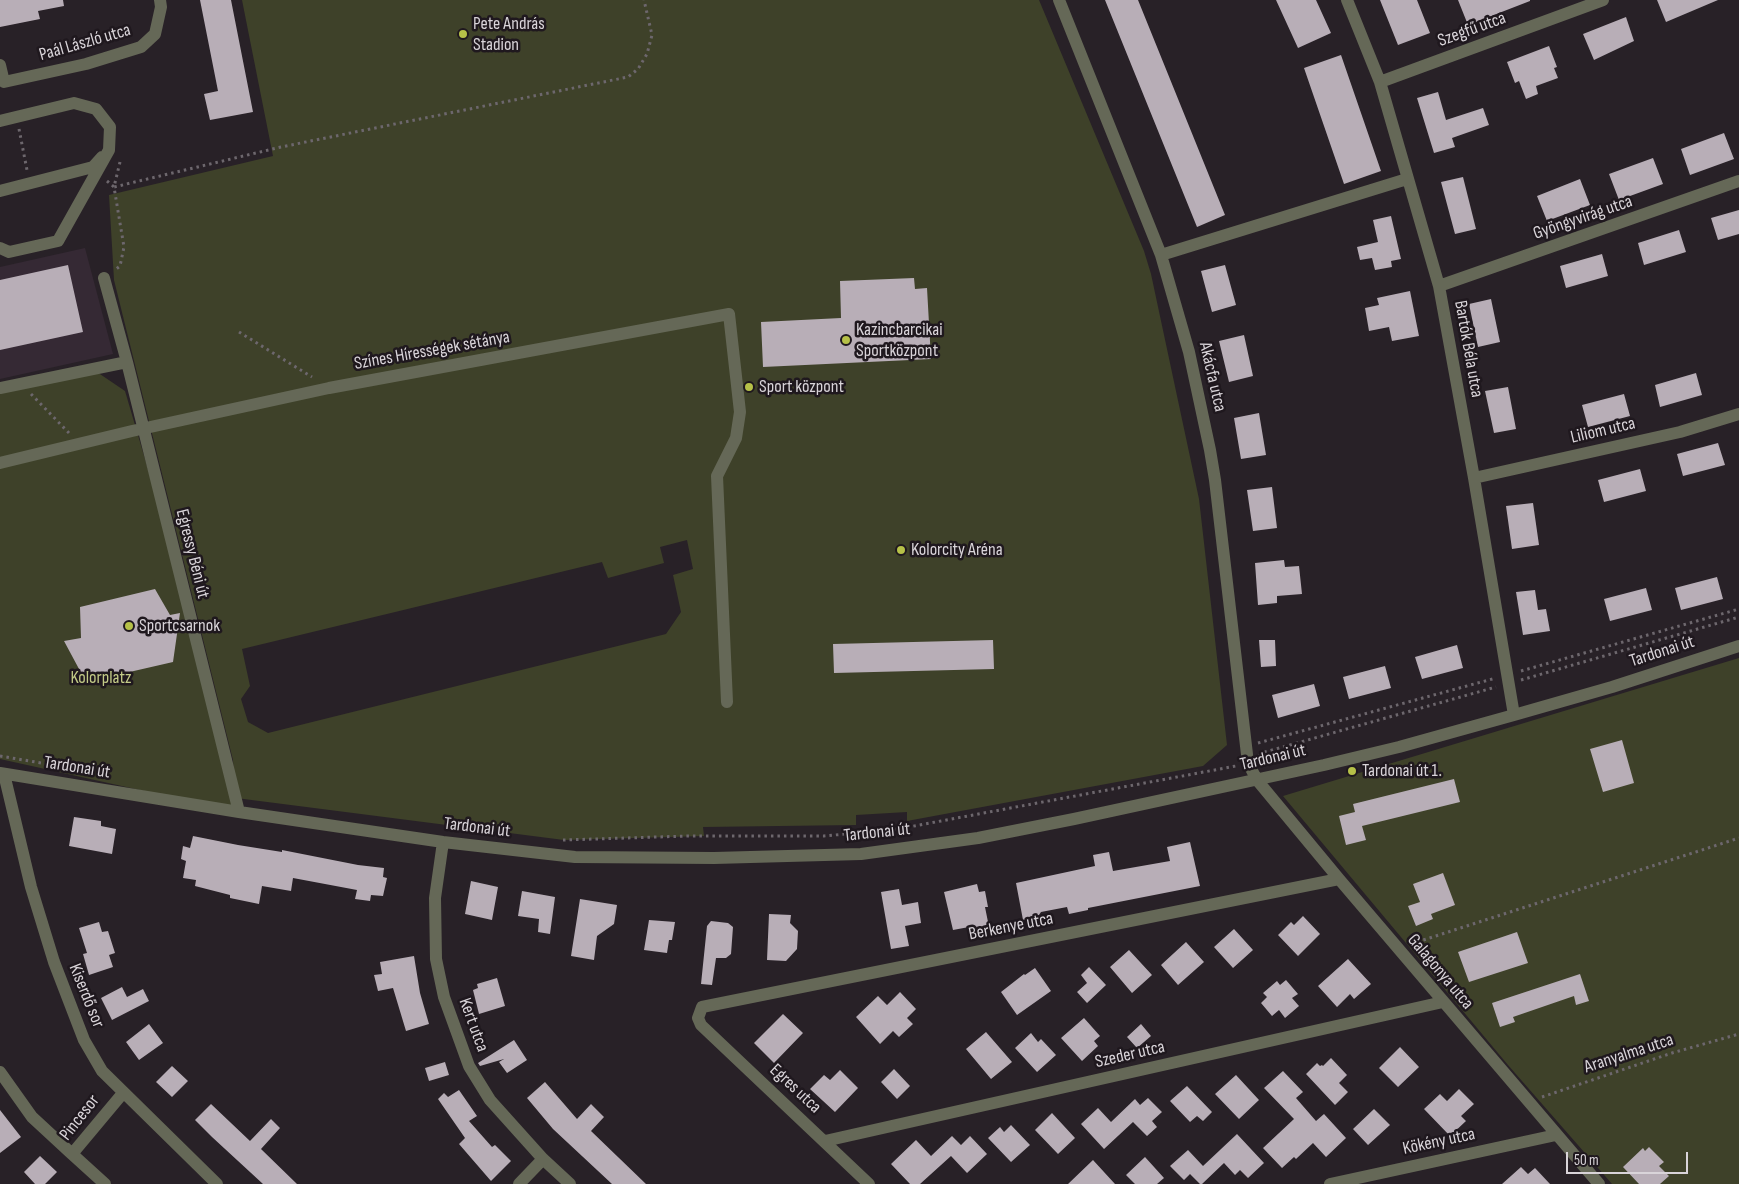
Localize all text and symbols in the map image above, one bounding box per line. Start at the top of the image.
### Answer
street label: Szegfű utca [1435,8,1509,52]
place label: Pete András Stadion [473,13,545,56]
street label: Paál László utca [37,20,133,66]
marker: Pete András Stadion [457,28,469,40]
street label: Gyöngyvirág utca [1531,191,1635,245]
street label: Bartók Béla utca [1449,299,1487,399]
place label: Kazincbarcikai Sportközpont [856,319,943,362]
street label: Színes Hírességek sétánya [353,327,511,375]
marker: Kazincbarcikai Sportközpont [840,334,852,346]
street label: Akácfa utca [1194,340,1230,414]
place label: Sport központ [759,376,844,398]
marker: Sport központ [743,381,755,393]
street label: Liliom utca [1569,413,1637,449]
street label: Egressy Béni út [170,507,214,601]
place label: Kolorcity Aréna [911,539,1003,561]
marker: Kolorcity Aréna [895,544,907,556]
place label: Sportcsarnok [139,615,220,637]
marker: Sportcsarnok [123,620,135,632]
street label: Tardonai út [1627,631,1697,673]
park label: Kolorplatz [70,667,132,689]
street label: Tardonai út [1238,740,1308,776]
street label: Tardonai út [42,752,112,784]
place label: Tardonai út 1. [1362,760,1442,782]
marker: Tardonai út 1. [1346,765,1358,777]
street label: Tardonai út [443,813,511,843]
street label: Tardonai út [843,819,911,847]
street label: Berkenye utca [967,908,1055,946]
street label: Galagonya utca [1402,930,1478,1014]
street label: Kiserdő sor [63,961,109,1031]
street label: Kert utca [453,995,493,1055]
street label: Aranyalma utca [1582,1029,1676,1079]
street label: Szeder utca [1093,1037,1167,1073]
street label: Egres utca [765,1060,825,1118]
street label: Pincesor [55,1091,105,1145]
street label: Kökény utca [1401,1124,1477,1160]
scale bar [1569,1142,1692,1174]
text: 50 m [1574,1151,1599,1170]

